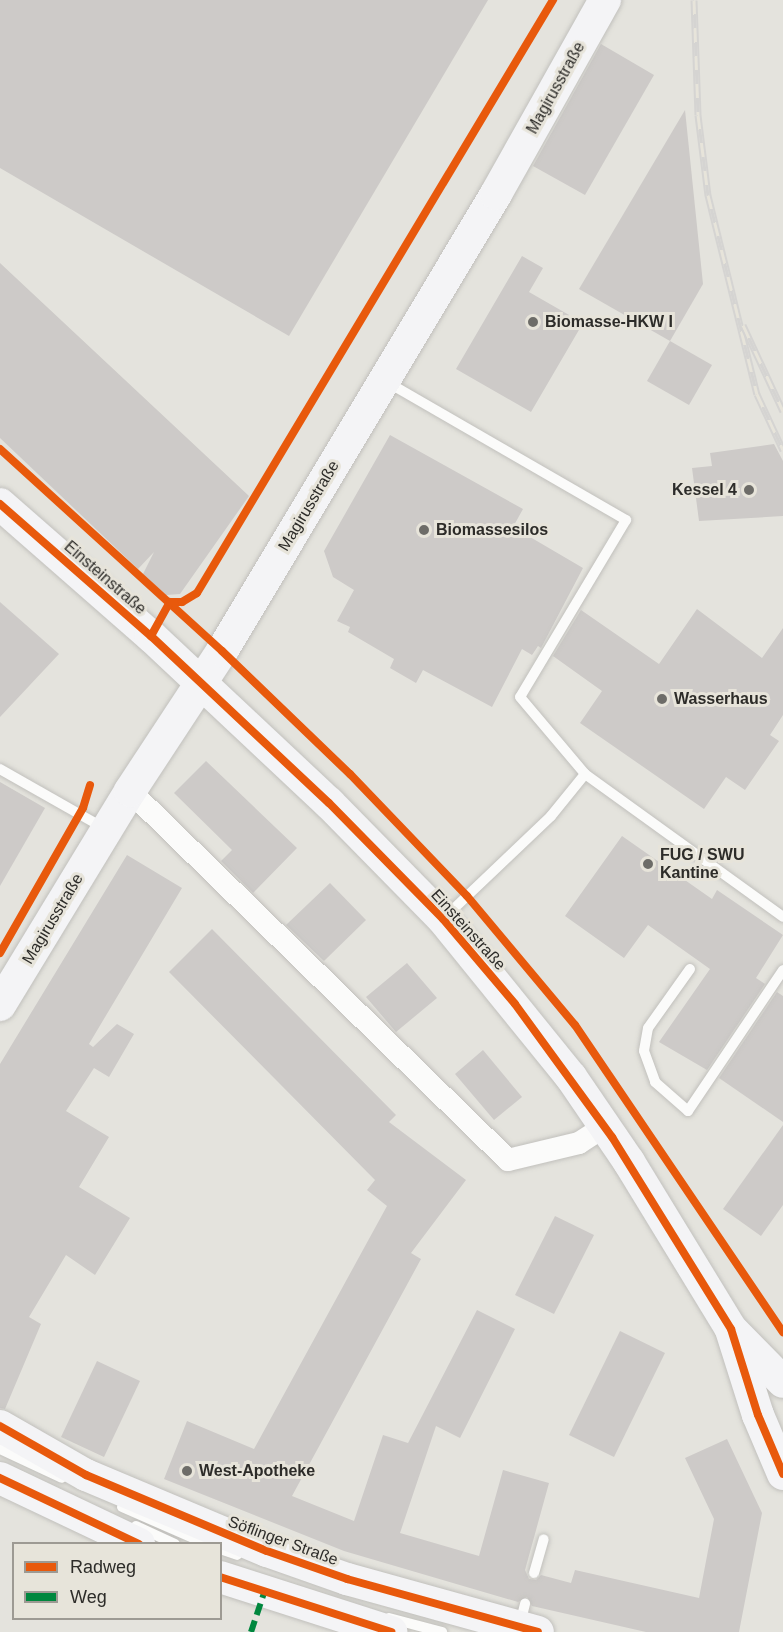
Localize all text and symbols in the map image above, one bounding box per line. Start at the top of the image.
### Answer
street label: Magirusstraße [523,39,589,137]
place label: Biomasse-HKW I [545,312,673,332]
marker: Biomasse-HKW I [526,315,540,329]
street label: Magirusstraße [274,457,344,555]
place label: Kessel 4 [672,480,737,500]
marker: Kessel 4 [742,483,756,497]
place label: Biomassesilos [436,520,548,540]
marker: Biomassesilos [417,523,431,537]
street label: Einsteinstraße [60,537,150,619]
place label: Wasserhaus [674,689,768,709]
marker: Wasserhaus [655,692,669,706]
place label: FUG / SWU Kantine [660,845,744,883]
marker: FUG / SWU Kantine [641,857,655,871]
street label: Magirusstraße [18,870,88,968]
street label: Einsteinstraße [427,886,509,974]
place label: West-Apotheke [199,1461,315,1481]
marker: West-Apotheke [180,1464,194,1478]
street label: Söflinger Straße [225,1512,341,1570]
legend [12,1542,222,1620]
text: Radweg [70,1557,136,1577]
text: Weg [70,1587,107,1607]

